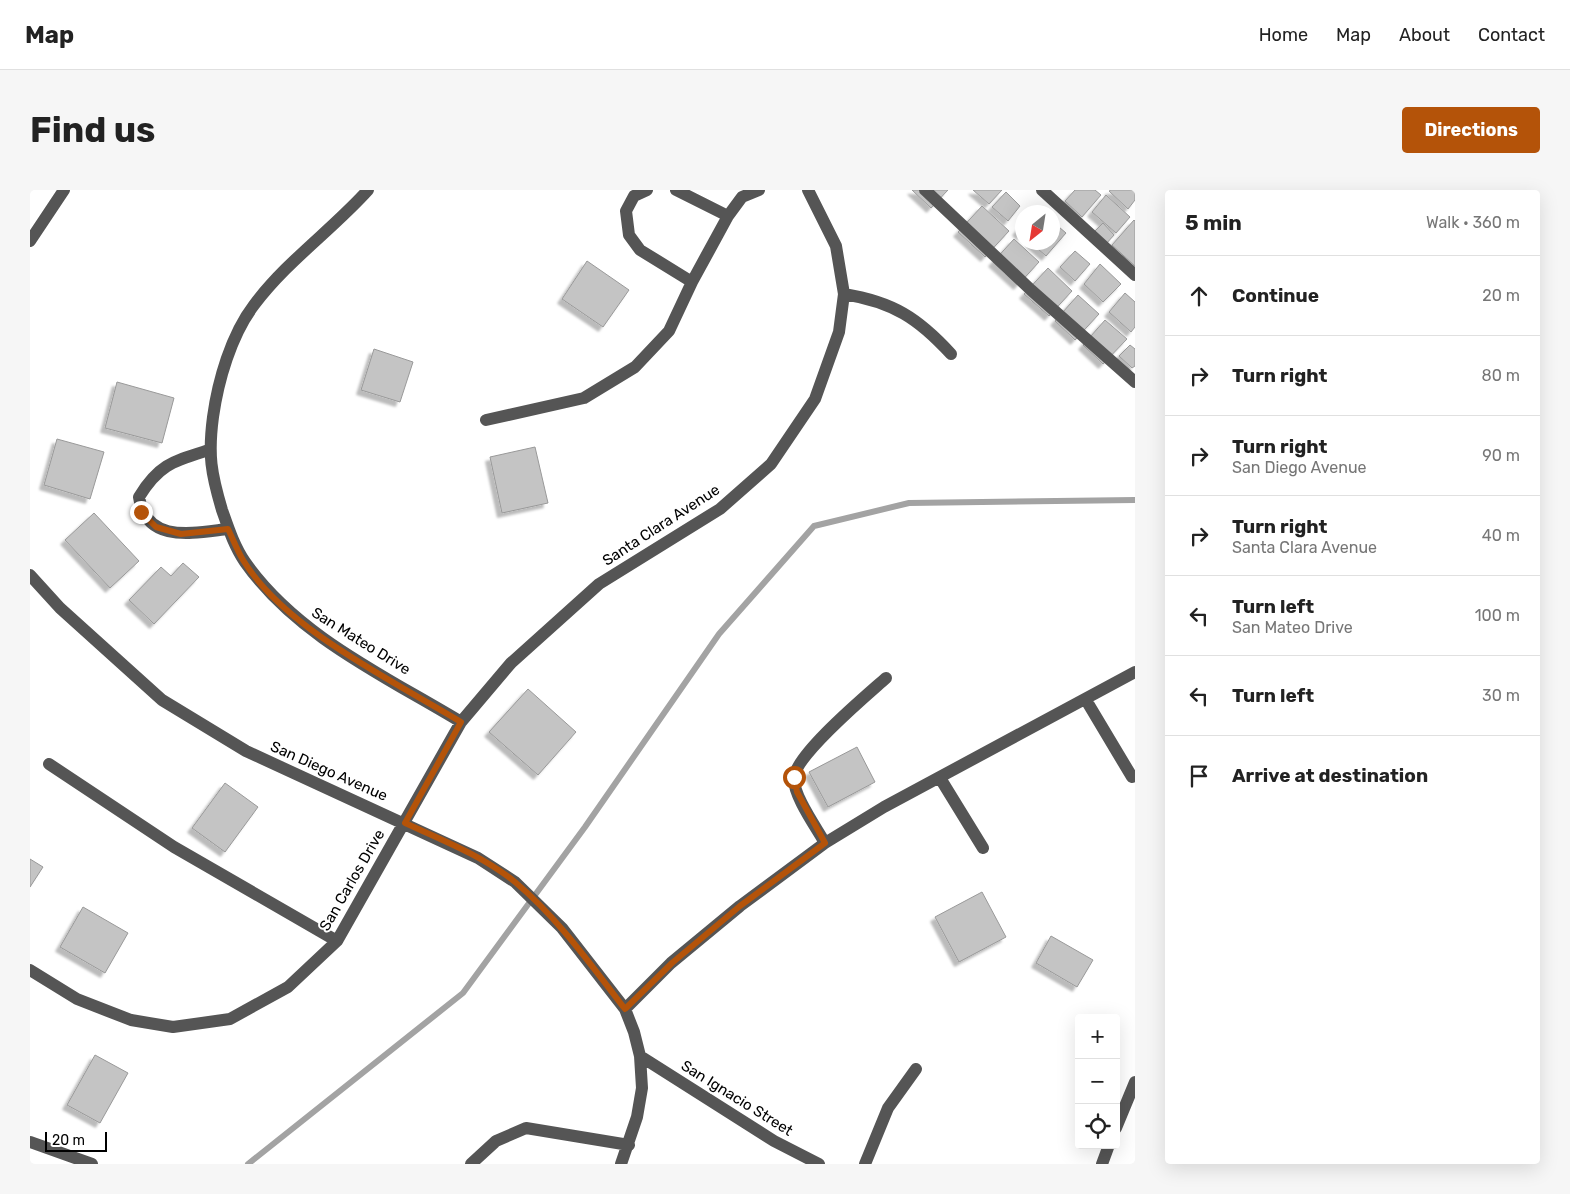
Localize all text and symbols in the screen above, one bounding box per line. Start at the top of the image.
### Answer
text: Map [25,21,74,49]
text: Home [1259,24,1308,46]
text: Map [1336,24,1371,46]
text: About [1399,24,1450,46]
text: Contact [1478,24,1545,46]
button: Directions [1402,107,1540,153]
text: Find us [30,109,155,151]
north arrow [1015,205,1060,250]
text: 5 min [1185,210,1242,235]
text: Walk · 360 m [1426,213,1520,232]
icon: ahead [1185,282,1213,310]
text: Continue [1232,284,1319,307]
text: 20 m [1482,286,1520,305]
icon: right [1185,362,1213,390]
text: Turn right [1232,364,1327,387]
text: 80 m [1482,366,1520,385]
text: Turn right [1232,435,1327,458]
icon: right [1185,442,1213,470]
text: 90 m [1482,446,1520,465]
text: San Diego Avenue [1232,458,1367,477]
street label: Santa Clara Avenue [599,480,723,570]
route end [130,501,153,524]
text: Turn right [1232,515,1327,538]
icon: right [1185,522,1213,550]
text: 40 m [1482,526,1520,545]
text: Santa Clara Avenue [1232,538,1377,557]
text: Turn left [1232,595,1314,618]
icon: left [1185,602,1213,630]
street label: San Mateo Drive [308,603,414,679]
text: 100 m [1475,606,1520,625]
text: San Mateo Drive [1232,618,1353,637]
icon: left [1185,682,1213,710]
text: Turn left [1232,684,1314,707]
text: 30 m [1482,686,1520,705]
street label: San Diego Avenue [268,737,390,805]
icon: arrive [1185,762,1213,790]
text: Arrive at destination [1232,764,1428,787]
route start [783,766,806,789]
street label: San Carlos Drive [316,826,388,934]
map controls [1075,1014,1120,1149]
button: + [1075,1014,1120,1059]
street label: San Ignacio Street [678,1056,796,1140]
button: − [1075,1059,1120,1104]
button: locate [1075,1104,1120,1149]
scale bar [45,1129,108,1152]
text: 20 m [52,1132,85,1149]

